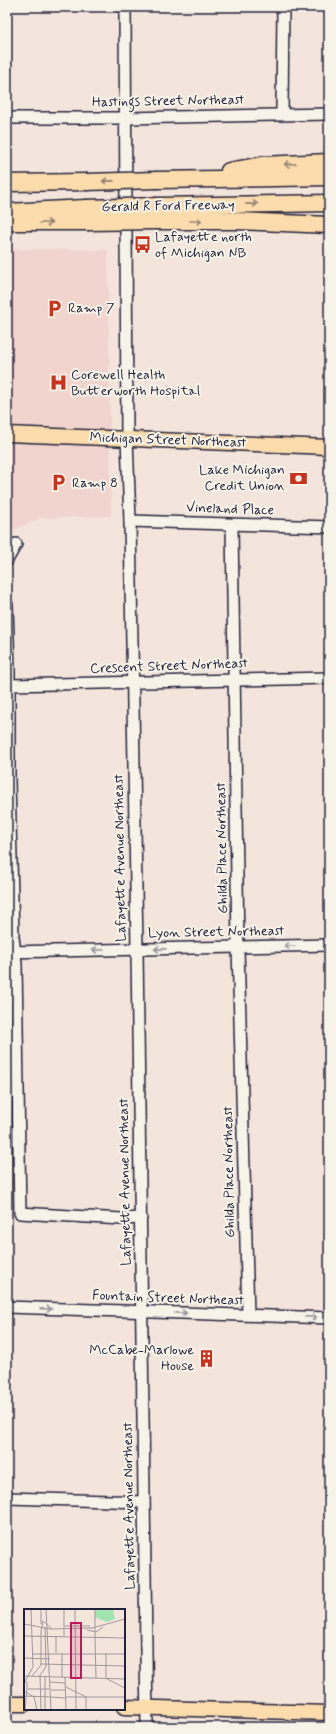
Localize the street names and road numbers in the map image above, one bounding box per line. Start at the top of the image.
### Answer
street label: Hastings Street Northeast [92,91,245,113]
street label: Gerald R Ford Freeway [101,196,235,216]
street label: Michigan Street Northeast [89,428,247,452]
street label: Vineland Place [186,498,274,520]
street label: Crescent Street Northeast [90,654,248,678]
street label: Lafayette Avenue Northeast [110,774,130,942]
street label: Ghilda Place Northeast [212,782,232,914]
street label: Lyon Street Northeast [148,922,285,942]
street label: Lafayette Avenue Northeast [115,1098,135,1266]
street label: Ghilda Place Northeast [219,1106,239,1238]
street label: Fountain Street Northeast [92,1286,245,1310]
street label: Lafayette Avenue Northeast [119,1422,139,1590]

